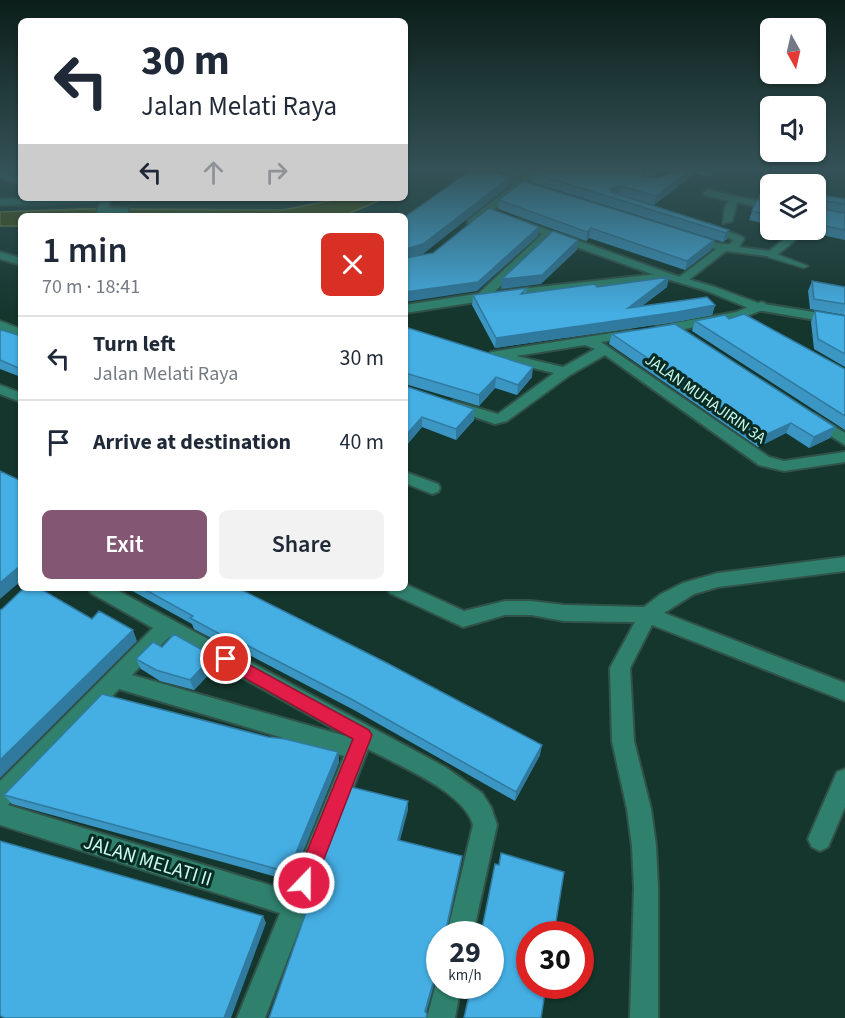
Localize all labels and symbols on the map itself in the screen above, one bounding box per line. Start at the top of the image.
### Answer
north arrow [760,18,826,84]
street label: JALAN MUHAJIRIN 3A [641,349,771,449]
pin [200,633,251,684]
street label: JALAN MELATI II [80,828,215,894]
position arrow [272,851,336,915]
speed limit sign: 30 [516,921,594,999]

